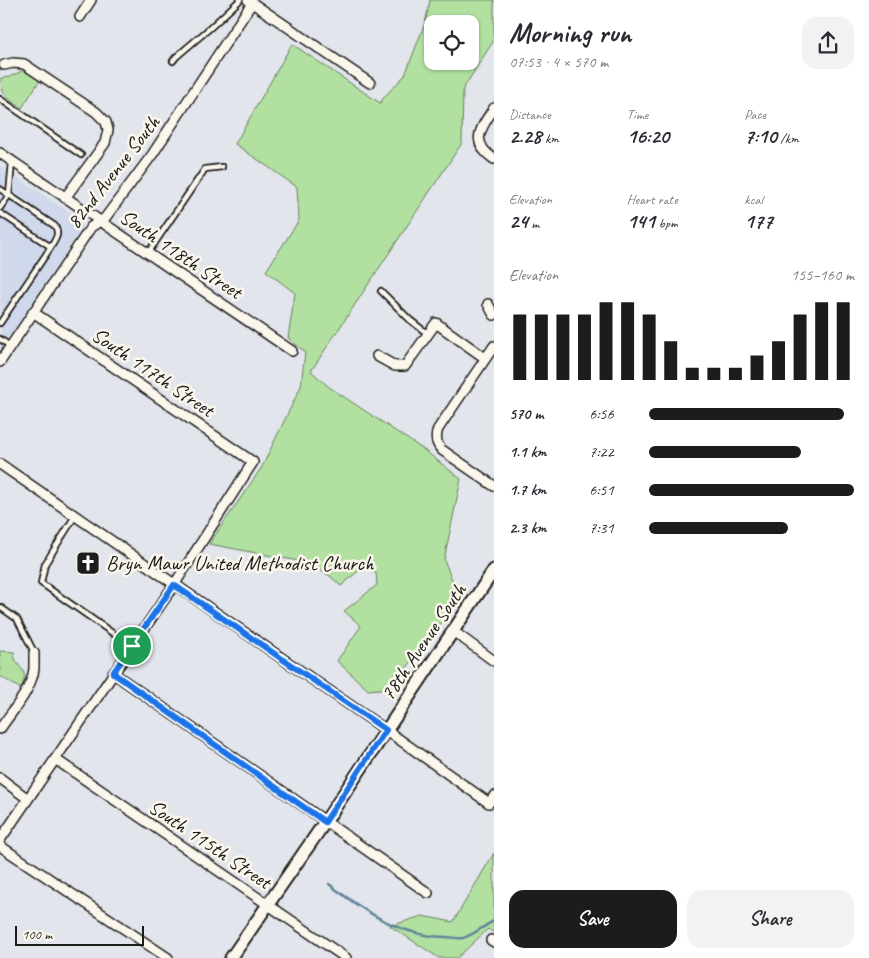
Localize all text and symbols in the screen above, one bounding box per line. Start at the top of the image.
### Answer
map controls [424,15,479,70]
button: locate [424,15,479,70]
text: Morning run [509,15,631,50]
button: share [802,17,854,69]
text: 07:53 · 4 × 570 m [509,52,608,72]
text: Distance [509,106,551,123]
text: Time [627,106,648,123]
text: Pace [744,106,766,123]
street label: 82nd Avenue South [61,109,166,234]
text: 2.28 [509,123,542,149]
text: 16:20 [627,123,669,149]
text: 7:10 [744,123,777,149]
text: km [542,130,559,147]
text: /km [777,130,798,147]
text: Elevation [509,191,552,208]
text: Heart rate [627,191,678,208]
text: kcal [744,191,763,208]
street label: South 118th Street [115,204,249,306]
text: 24 [509,208,528,234]
text: 141 [627,208,655,234]
text: 177 [744,208,773,234]
text: m [528,215,539,232]
text: bpm [655,215,678,232]
text: Elevation [509,265,558,285]
text: 155–160 m [791,265,854,285]
street label: South 117th Street [87,322,221,424]
text: 570 m [509,404,543,424]
text: 6:56 [589,404,614,424]
text: 1.1 km [509,442,546,462]
text: 7:22 [589,442,614,462]
text: 1.7 km [509,480,546,500]
text: 6:51 [589,480,614,500]
text: 2.3 km [509,518,546,538]
text: 7:31 [589,518,614,538]
church icon: Bryn Mawr United Methodist Church [75,550,101,576]
place label: Bryn Mawr United Methodist Church [106,550,375,576]
street label: 78th Avenue South [374,577,473,705]
pin [111,625,153,667]
icon: arrive [118,632,146,660]
street label: South 115th Street [144,794,278,896]
button: Save [509,890,677,948]
button: Share [687,890,854,948]
scale bar [15,923,144,946]
text: 100 m [22,926,52,943]

